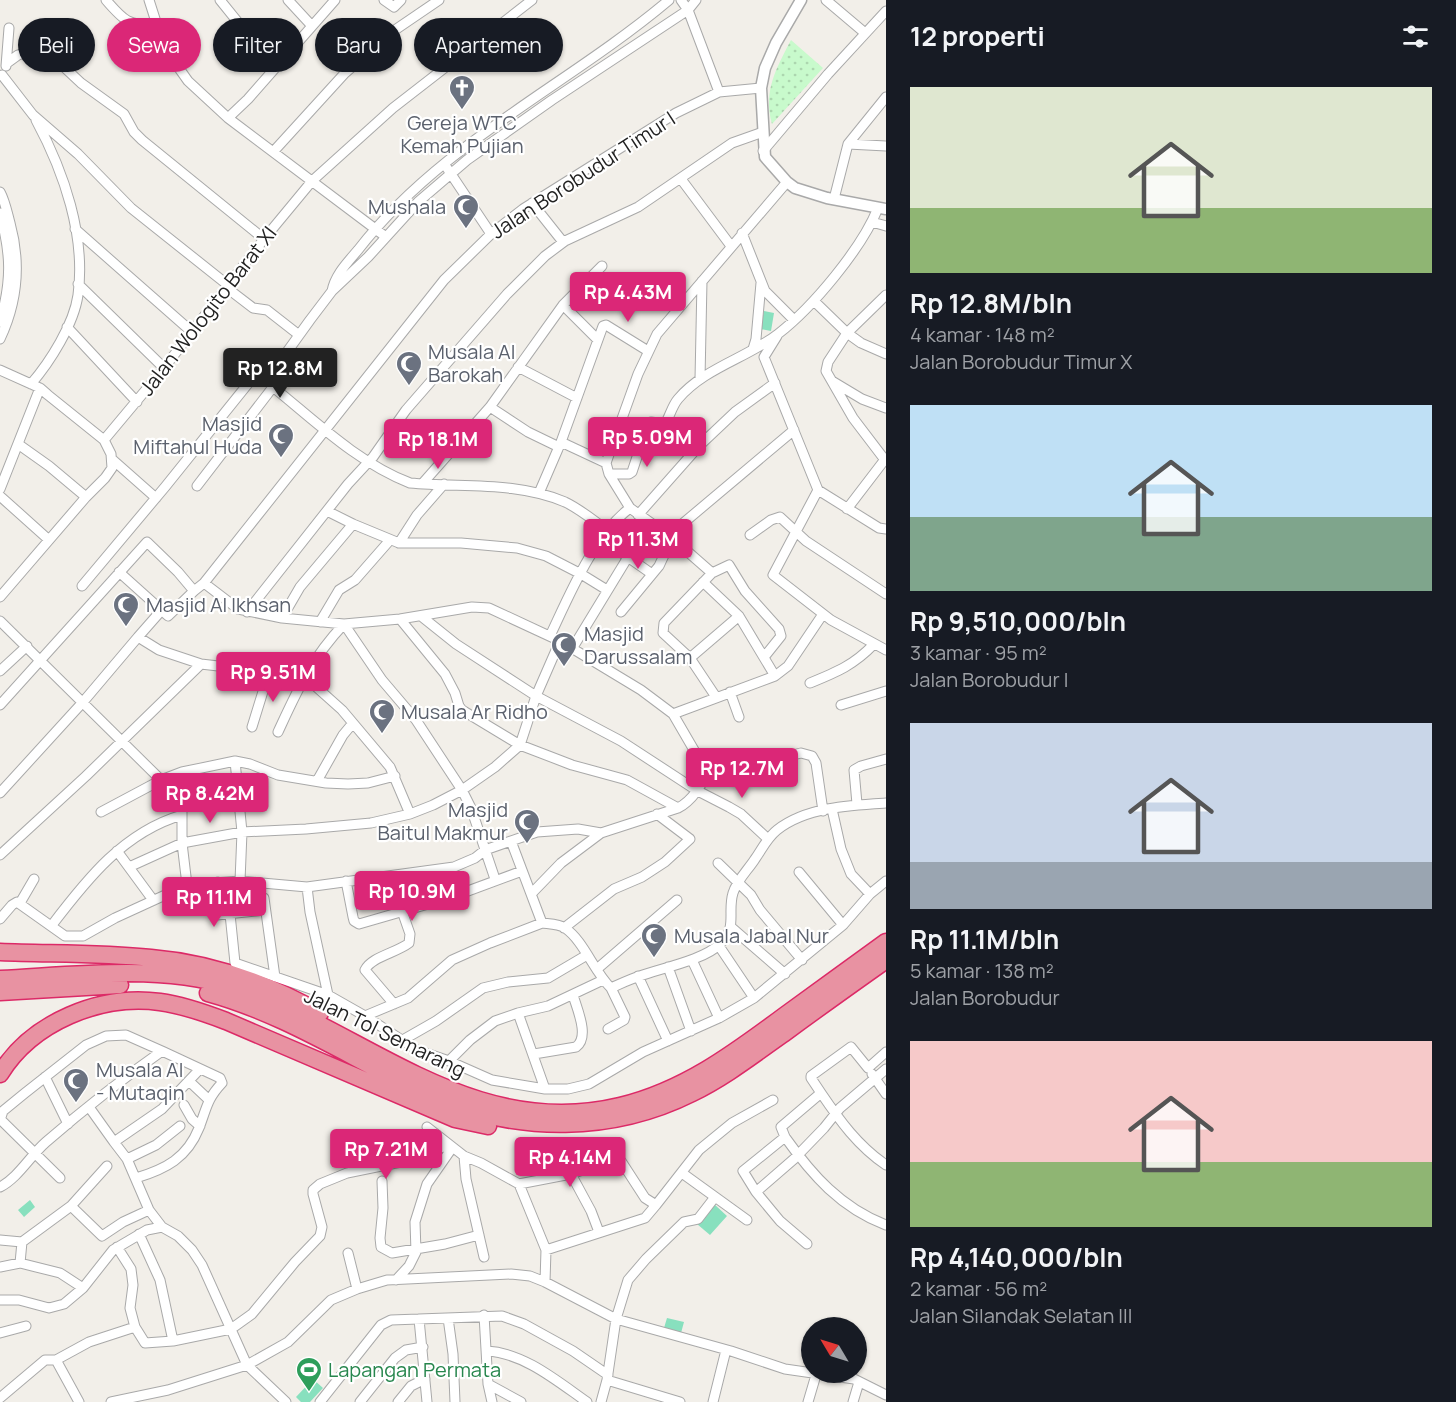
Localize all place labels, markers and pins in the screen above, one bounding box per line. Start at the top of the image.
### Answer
church icon: Gereja WTC Kemah Pujian [447,73,477,111]
place label: Gereja WTC Kemah Pujian [400,109,524,159]
mosque icon: Mushala [451,192,481,230]
place label: Mushala [368,193,446,220]
pin: Rp 4.43M [566,272,690,323]
place label: Musala Al Barokah [428,338,515,388]
pin: Rp 12.8M [218,348,342,399]
mosque icon: Musala Al Barokah [394,349,424,387]
place label: Masjid Miftahul Huda [133,410,262,460]
pin: Rp 5.09M [585,417,709,468]
pin: Rp 18.1M [376,419,500,470]
mosque icon: Masjid Miftahul Huda [266,421,296,459]
pin: Rp 11.3M [576,519,700,570]
mosque icon: Masjid Al Ikhsan [111,590,141,628]
place label: Masjid Al Ikhsan [146,591,291,618]
place label: Masjid Darussalam [584,620,692,670]
mosque icon: Masjid Darussalam [549,630,579,668]
pin: Rp 9.51M [211,652,335,703]
mosque icon: Musala Ar Ridho [367,697,397,735]
place label: Musala Ar Ridho [401,698,548,725]
pin: Rp 12.7M [680,748,804,799]
pin: Rp 8.42M [148,773,272,824]
place label: Masjid Baitul Makmur [378,796,508,846]
mosque icon: Masjid Baitul Makmur [512,807,542,845]
pin: Rp 10.9M [350,871,474,922]
pin: Rp 11.1M [152,877,276,928]
mosque icon: Musala Jabal Nur [639,921,669,959]
place label: Musala Jabal Nur [674,922,829,949]
place label: Musala Al - Mutaqin [96,1056,185,1106]
mosque icon: Musala Al - Mutaqin [61,1066,91,1104]
pin: Rp 7.21M [324,1129,448,1180]
pin: Rp 4.14M [508,1137,632,1188]
sports icon: Lapangan Permata [294,1355,324,1393]
place label: Lapangan Permata [328,1356,501,1383]

